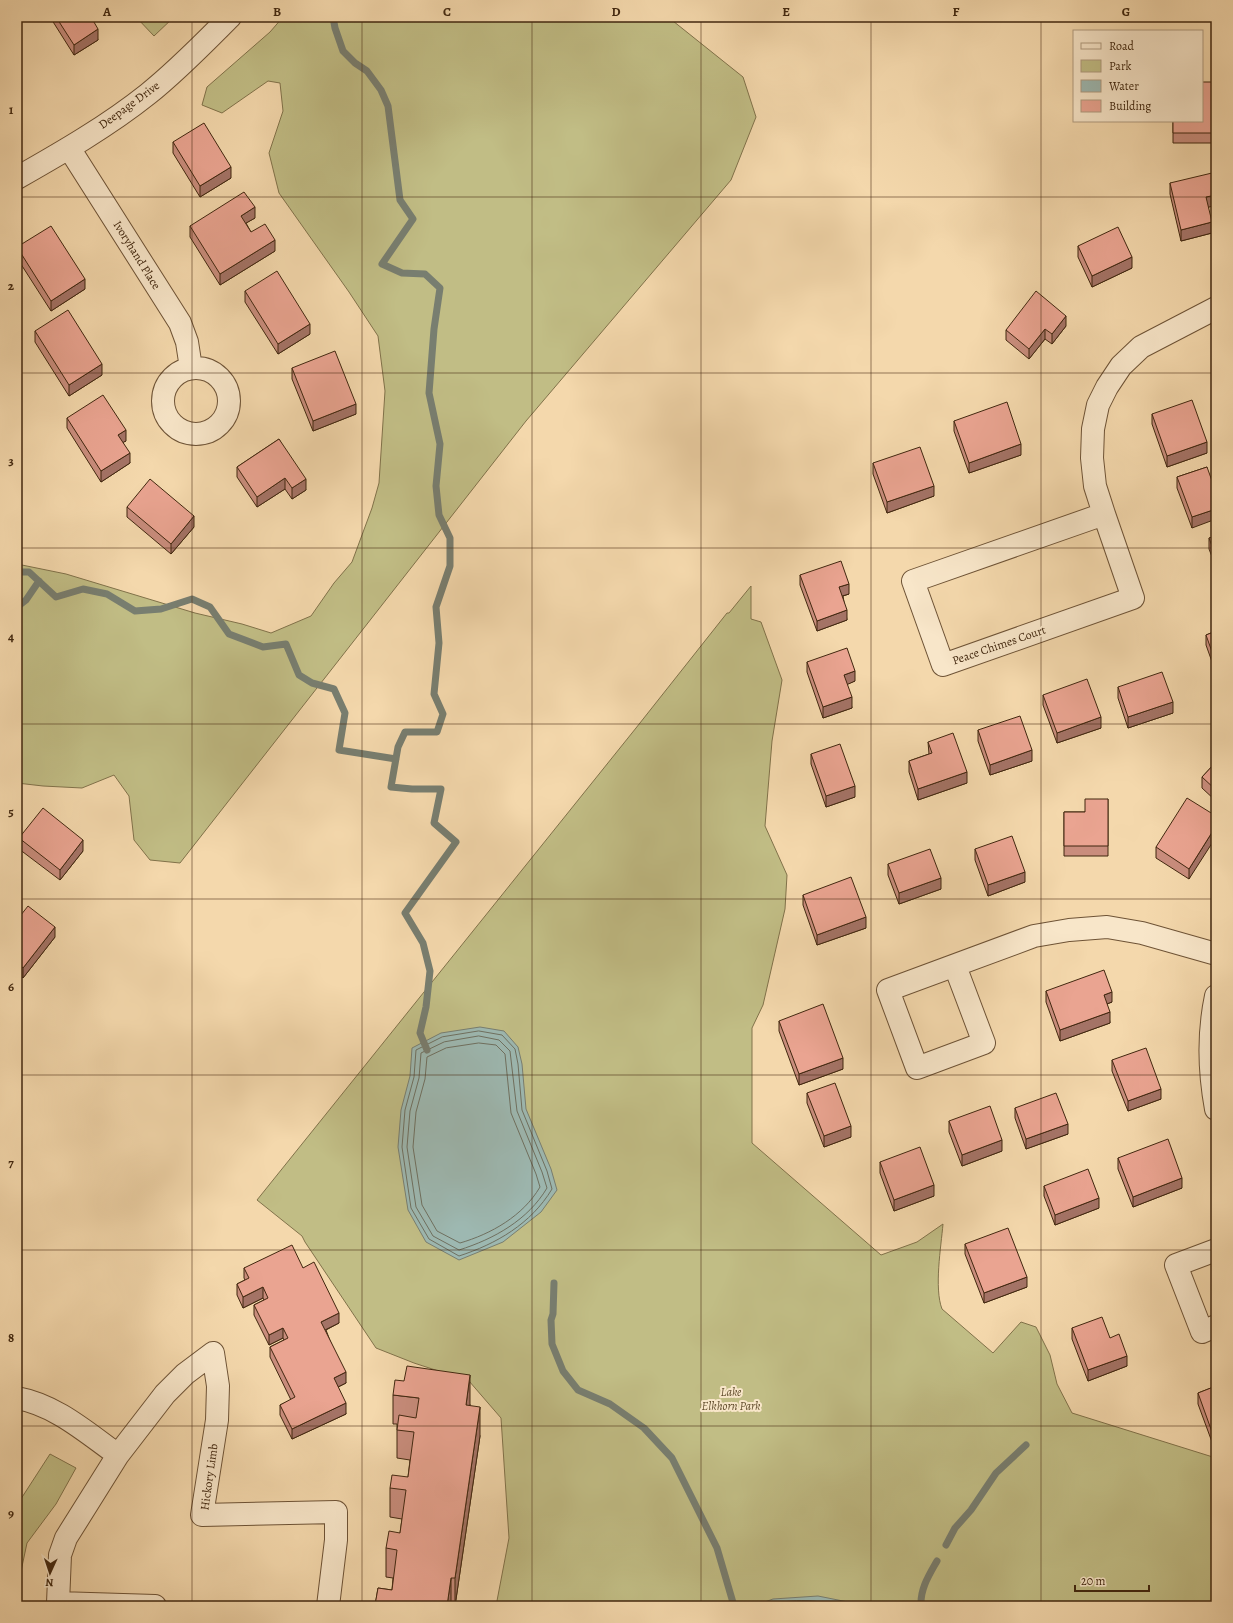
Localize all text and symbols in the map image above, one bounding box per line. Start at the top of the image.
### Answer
text: A [102,3,112,20]
text: B [273,3,281,20]
text: C [443,3,451,20]
text: D [611,3,621,20]
text: E [782,3,790,20]
text: F [953,3,960,20]
text: G [1122,3,1130,20]
legend [1073,30,1203,122]
text: Road [1109,38,1135,54]
text: Park [1109,58,1132,74]
street label: Deepage Drive [95,77,163,133]
text: Water [1108,78,1139,94]
text: Building [1109,98,1151,114]
text: 1 [9,101,14,118]
street label: Ivoryhand Place [110,218,164,292]
text: 2 [8,277,15,294]
text: 3 [8,452,14,469]
street label: Peace Chimes Court [950,621,1048,668]
text: 4 [8,628,14,645]
text: 5 [8,803,14,820]
text: 6 [8,978,14,995]
text: 7 [8,1154,14,1171]
text: 8 [8,1329,14,1346]
park label: Lake Elkhorn Park [702,1384,761,1414]
street label: Hickory Limb [196,1443,222,1511]
text: 9 [8,1505,14,1522]
north arrow [30,1553,70,1593]
scale bar [1075,1567,1149,1593]
text: 20 m [1081,1573,1105,1589]
text: N [45,1575,54,1590]

